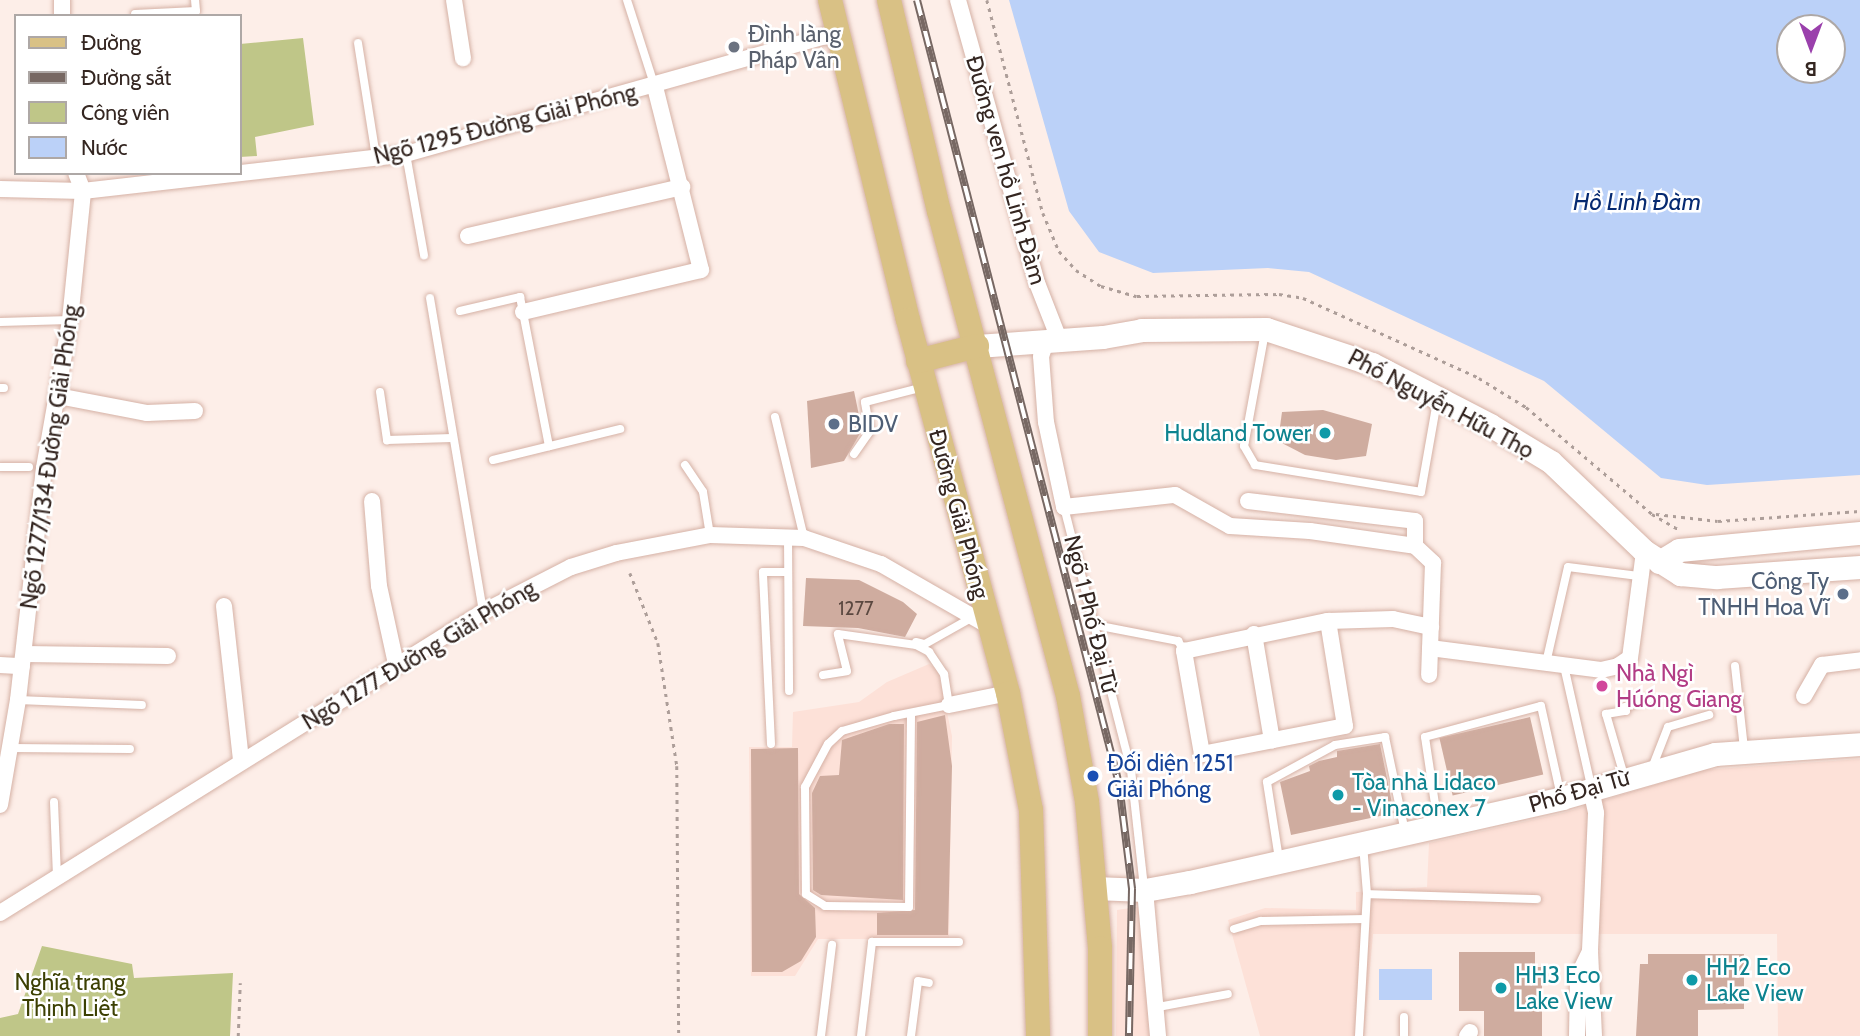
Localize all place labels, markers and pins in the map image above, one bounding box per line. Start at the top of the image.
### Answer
place label: Đình làng Pháp Vân [748,20,841,74]
marker: Đình làng Pháp Vân [726,39,742,55]
place label: BIDV [848,410,898,438]
marker: BIDV [826,416,842,432]
place label: Hudland Tower [1164,419,1311,447]
marker: Hudland Tower [1317,425,1333,441]
place label: Công Ty TNHH Hoa Vĩ [1698,567,1829,621]
marker: Công Ty TNHH Hoa Vĩ [1835,586,1851,602]
place label: Nhà Ngì Húóng Giang [1616,659,1742,713]
marker: Nhà Ngì Húóng Giang [1594,678,1610,694]
place label: Đối diện 1251 Giải Phóng [1107,749,1233,803]
marker: Đối diện 1251 Giải Phóng [1085,768,1101,784]
place label: Tòa nhà Lidaco - Vinaconex 7 [1352,768,1496,822]
marker: Tòa nhà Lidaco - Vinaconex 7 [1330,787,1346,803]
place label: HH2 Eco Lake View [1706,953,1804,1007]
place label: HH3 Eco Lake View [1515,961,1613,1015]
marker: HH2 Eco Lake View [1684,972,1700,988]
marker: HH3 Eco Lake View [1493,980,1509,996]

